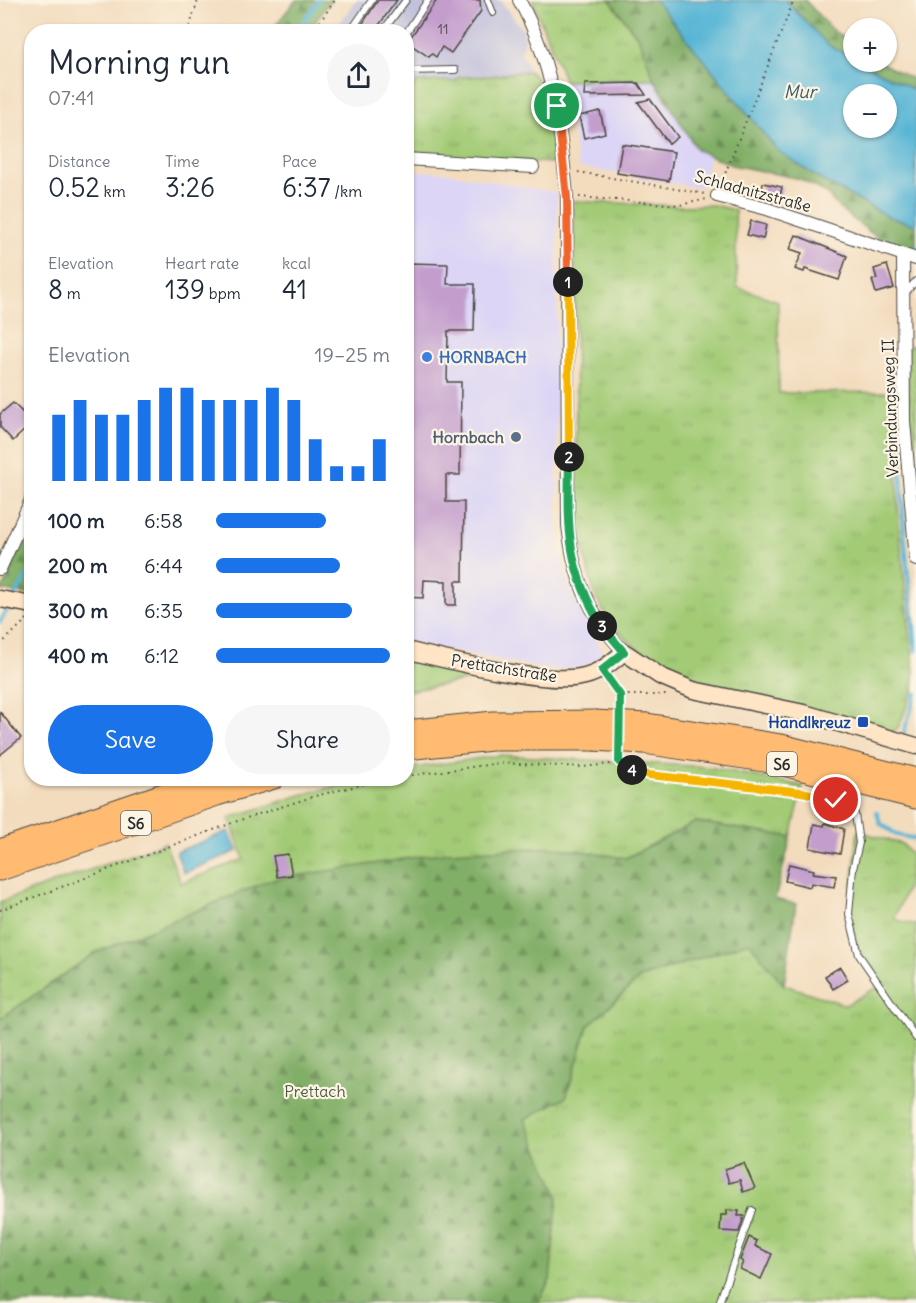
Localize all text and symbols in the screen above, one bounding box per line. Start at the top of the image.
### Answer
map controls [843,18,897,138]
button: + [843,18,897,72]
house number: 11 [437,20,449,38]
text: Morning run [48,41,230,83]
button: share [327,44,390,107]
pin [531,80,582,131]
water label: Mur [784,80,819,103]
button: − [843,84,897,138]
text: 07:41 [48,85,95,110]
icon: arrive [540,89,573,122]
text: Distance [48,151,110,171]
text: Time [165,151,200,171]
text: Pace [282,151,317,171]
street label: Schladnitzstraße [693,166,813,216]
text: 0.52 [48,171,100,204]
text: 3:26 [165,171,215,204]
text: 6:37 [282,171,330,204]
text: km [100,181,126,201]
text: /km [330,181,362,201]
text: Elevation [48,253,114,273]
text: Heart rate [165,253,239,273]
text: kcal [282,253,311,273]
pin: 1 [553,267,583,297]
text: 1 [565,272,571,292]
text: 8 [48,273,63,306]
text: 139 [165,273,205,306]
text: 41 [282,273,307,306]
text: m [63,283,81,303]
text: bpm [205,283,241,303]
street label: Verbindungsweg II [878,339,902,477]
text: Elevation [48,342,130,367]
text: 19–25 m [314,342,390,367]
place label: HORNBACH [439,347,527,367]
marker: HORNBACH [420,350,434,364]
place label: Hornbach [432,427,504,447]
marker: Hornbach [509,430,523,444]
pin: 2 [554,442,584,472]
text: 2 [565,447,573,467]
text: 100 m [48,508,105,533]
text: 6:58 [144,508,183,533]
text: 200 m [48,553,108,578]
text: 6:44 [144,553,183,578]
text: 300 m [48,598,108,623]
text: 6:35 [144,598,183,623]
pin: 3 [587,611,617,641]
text: 3 [597,616,607,636]
text: 400 m [48,643,108,668]
text: 6:12 [144,643,179,668]
street label: Prettachstraße [450,650,558,686]
button: Save [48,705,213,774]
button: Share [225,705,390,774]
place label: Handlkreuz [768,712,851,732]
marker: Handlkreuz [856,715,870,729]
road number: S6 [767,752,797,776]
pin: 4 [617,755,647,785]
text: 4 [627,760,637,780]
pin [810,774,861,825]
icon: check [819,783,852,816]
road number: S6 [121,811,151,835]
park label: Prettach [284,1081,346,1101]

